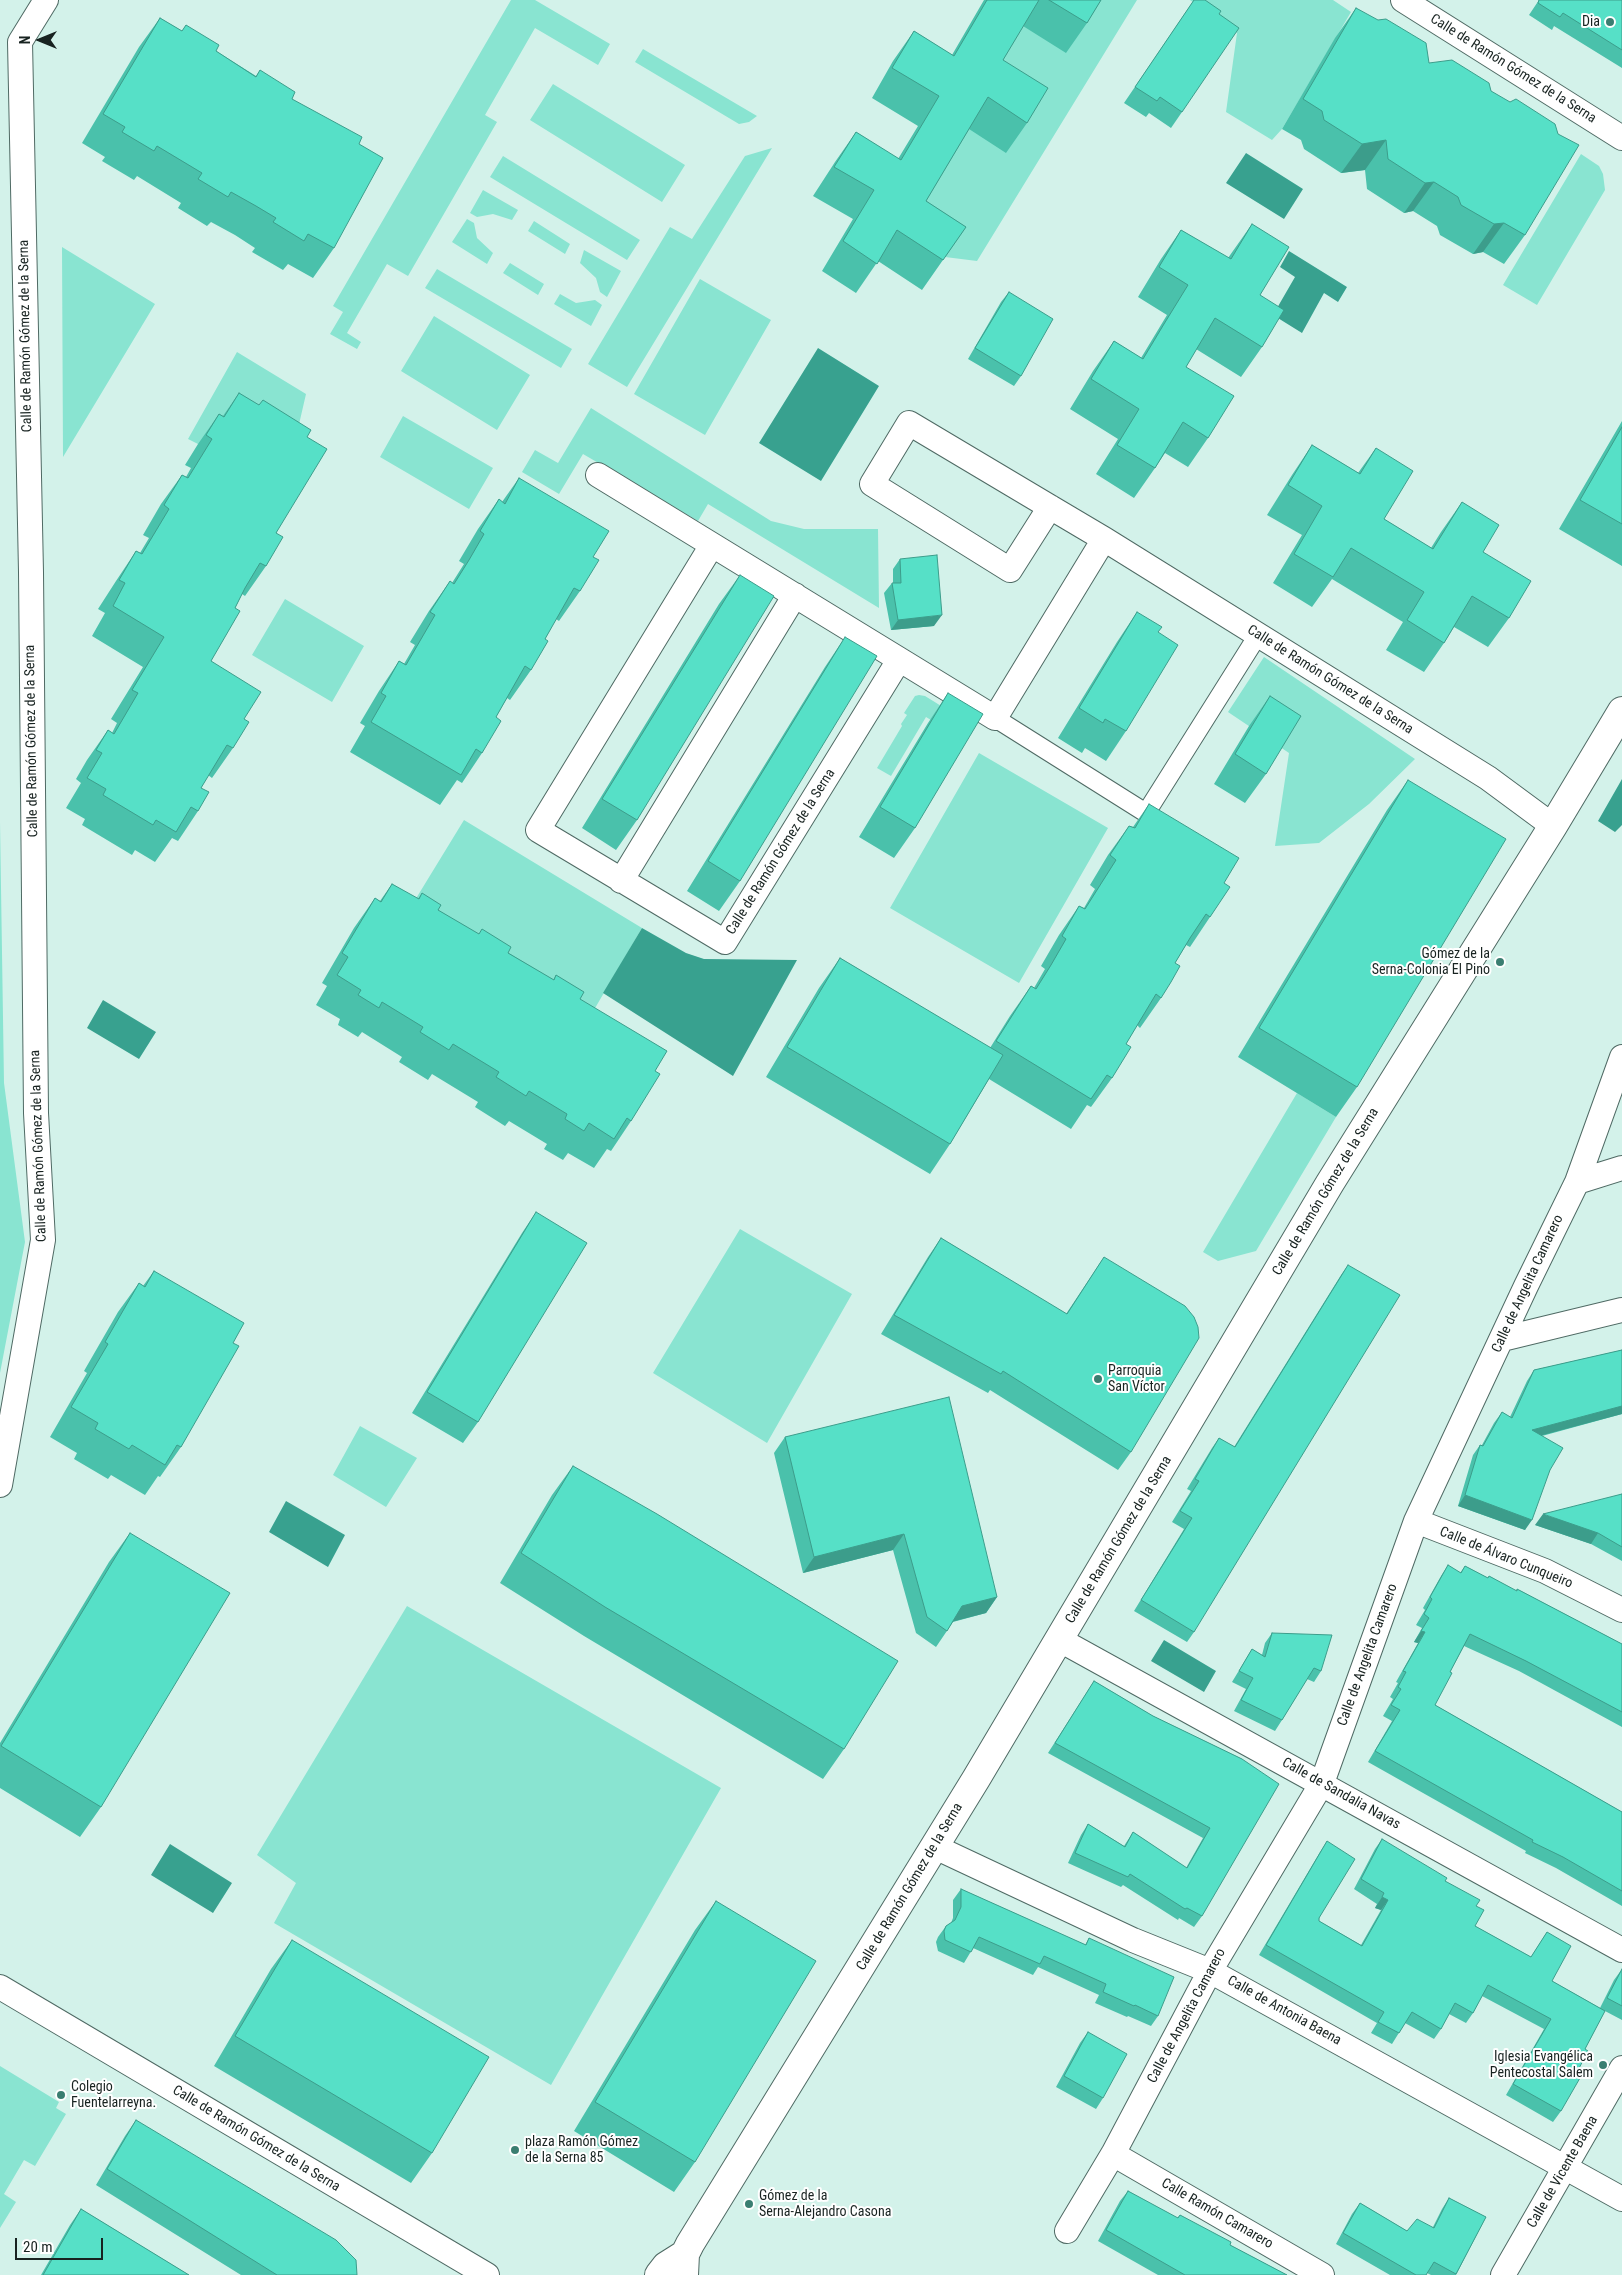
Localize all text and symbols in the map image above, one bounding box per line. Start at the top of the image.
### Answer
street label: Calle de Ramón Gómez de la Serna [1427,11,1599,127]
place label: Dia [1582,14,1600,30]
north arrow [15,15,65,65]
marker: Dia [1604,16,1616,28]
text: N [17,36,33,44]
street label: Calle de Ramón Gómez de la Serna [16,240,36,432]
street label: Calle de Ramón Gómez de la Serna [1244,622,1416,738]
street label: Calle de Ramón Gómez de la Serna [22,645,42,837]
street label: Calle de Ramón Gómez de la Serna [723,766,839,938]
place label: Gómez de la Serna-Colonia El Pino [1372,946,1490,979]
marker: Gómez de la Serna-Colonia El Pino [1494,956,1506,968]
street label: Calle de Ramón Gómez de la Serna [27,1050,51,1242]
street label: Calle de Ramón Gómez de la Serna [1269,1105,1383,1279]
street label: Calle de Angelita Camarero [1489,1212,1567,1356]
place label: Parroquia San Víctor [1108,1363,1165,1395]
marker: Parroquia San Víctor [1092,1373,1104,1385]
street label: Calle de Ramón Gómez de la Serna [1062,1453,1176,1627]
street label: Calle de Álvaro Cunqueiro [1437,1524,1575,1592]
street label: Calle de Angelita Camarero [1334,1582,1402,1728]
street label: Calle de Sandalia Navas [1279,1755,1403,1833]
street label: Calle de Ramón Gómez de la Serna [853,1800,967,1974]
street label: Calle de Angelita Camarero [1144,1946,1230,2086]
street label: Calle de Antonia Baena [1224,1973,1344,2049]
place label: Iglesia Evangélica Pentecostal Salem [1490,2049,1593,2082]
marker: Iglesia Evangélica Pentecostal Salem [1597,2059,1609,2071]
place label: Colegio Fuentelarreyna. [71,2079,156,2112]
street label: Calle de Ramón Gómez de la Serna [169,2082,343,2196]
marker: Colegio Fuentelarreyna. [55,2089,67,2101]
street label: Calle de Vicente Baena [1524,2113,1602,2231]
place label: plaza Ramón Gómez de la Serna 85 [525,2134,638,2166]
marker: plaza Ramón Gómez de la Serna 85 [509,2144,521,2156]
street label: Calle Ramón Camarero [1158,2175,1276,2253]
place label: Gómez de la Serna-Alejandro Casona [759,2188,891,2220]
marker: Gómez de la Serna-Alejandro Casona [743,2198,755,2210]
scale bar [18,2228,105,2260]
text: 20 m [23,2238,53,2256]

